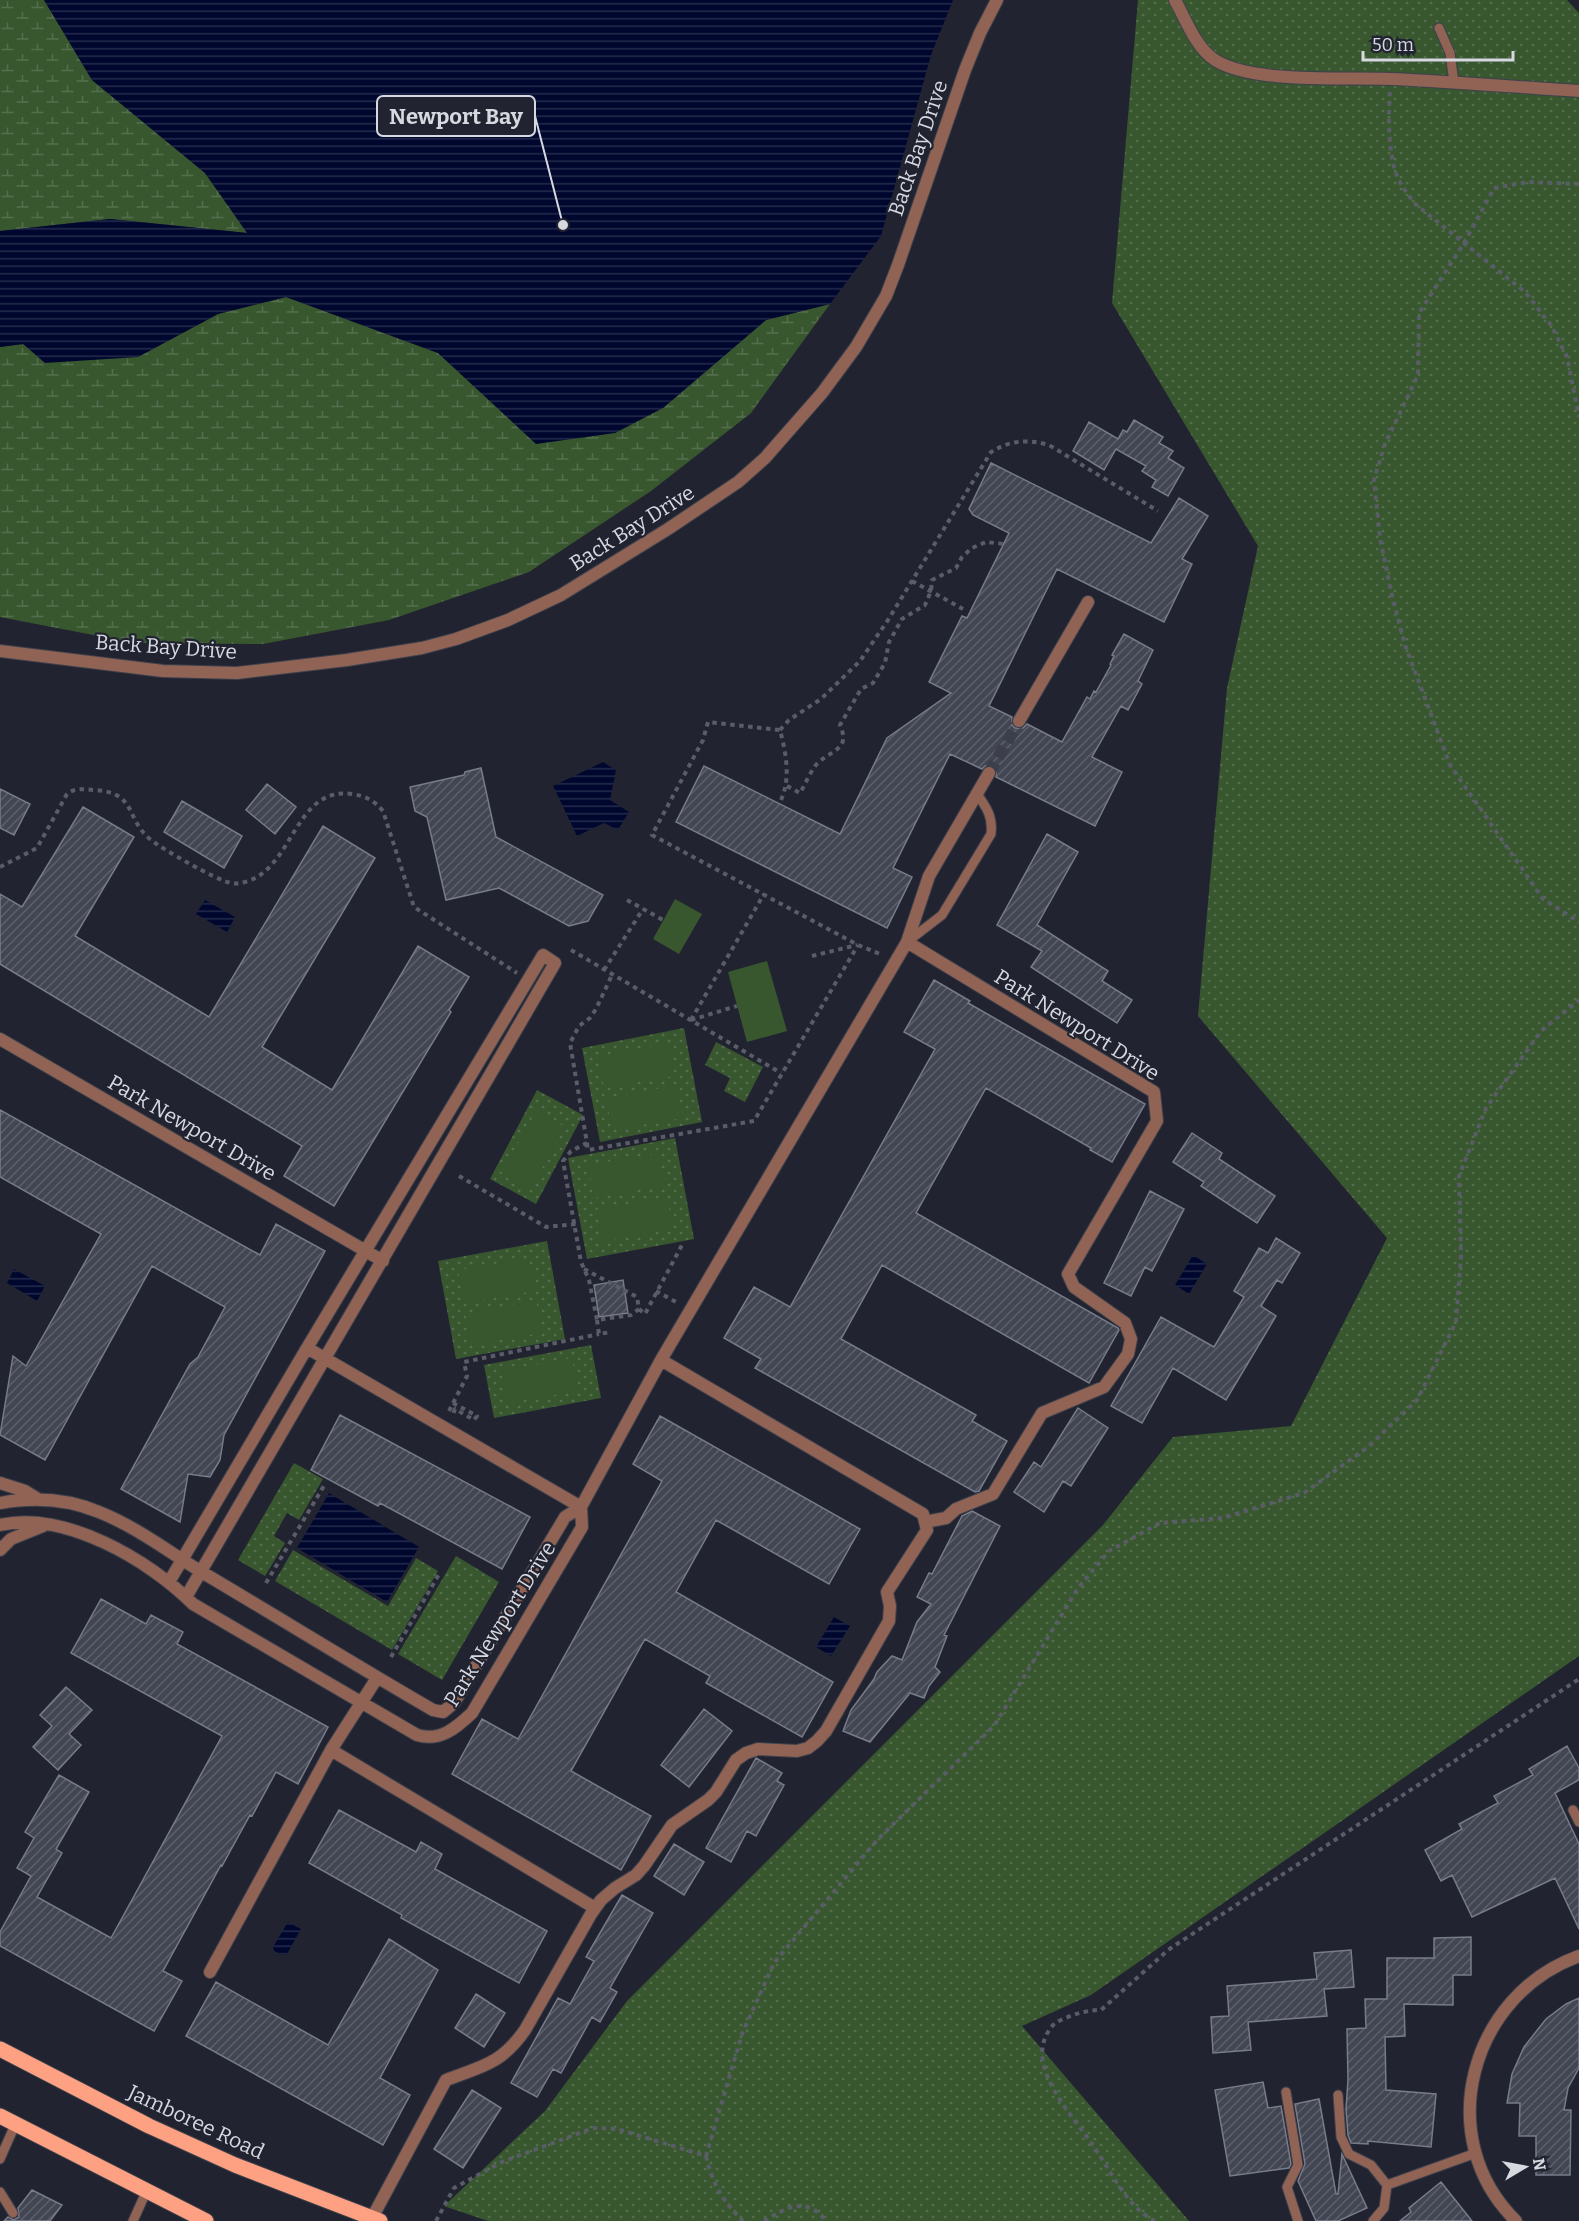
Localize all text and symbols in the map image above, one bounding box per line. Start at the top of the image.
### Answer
scale bar [1363,24,1513,62]
text: 50 m [1372,34,1414,56]
street label: Back Bay Drive [883,77,953,219]
callout: Newport Bay [377,96,535,136]
text: Newport Bay [389,103,524,130]
street label: Back Bay Drive [565,479,699,577]
street label: Back Bay Drive [94,629,238,665]
street label: Park Newport Drive [990,964,1164,1086]
street label: Park Newport Drive [103,1069,281,1187]
street label: Park Newport Drive [439,1537,561,1711]
street label: Jamboree Road [123,2079,268,2165]
north arrow [1495,2137,1555,2197]
text: N [1529,2157,1550,2172]

